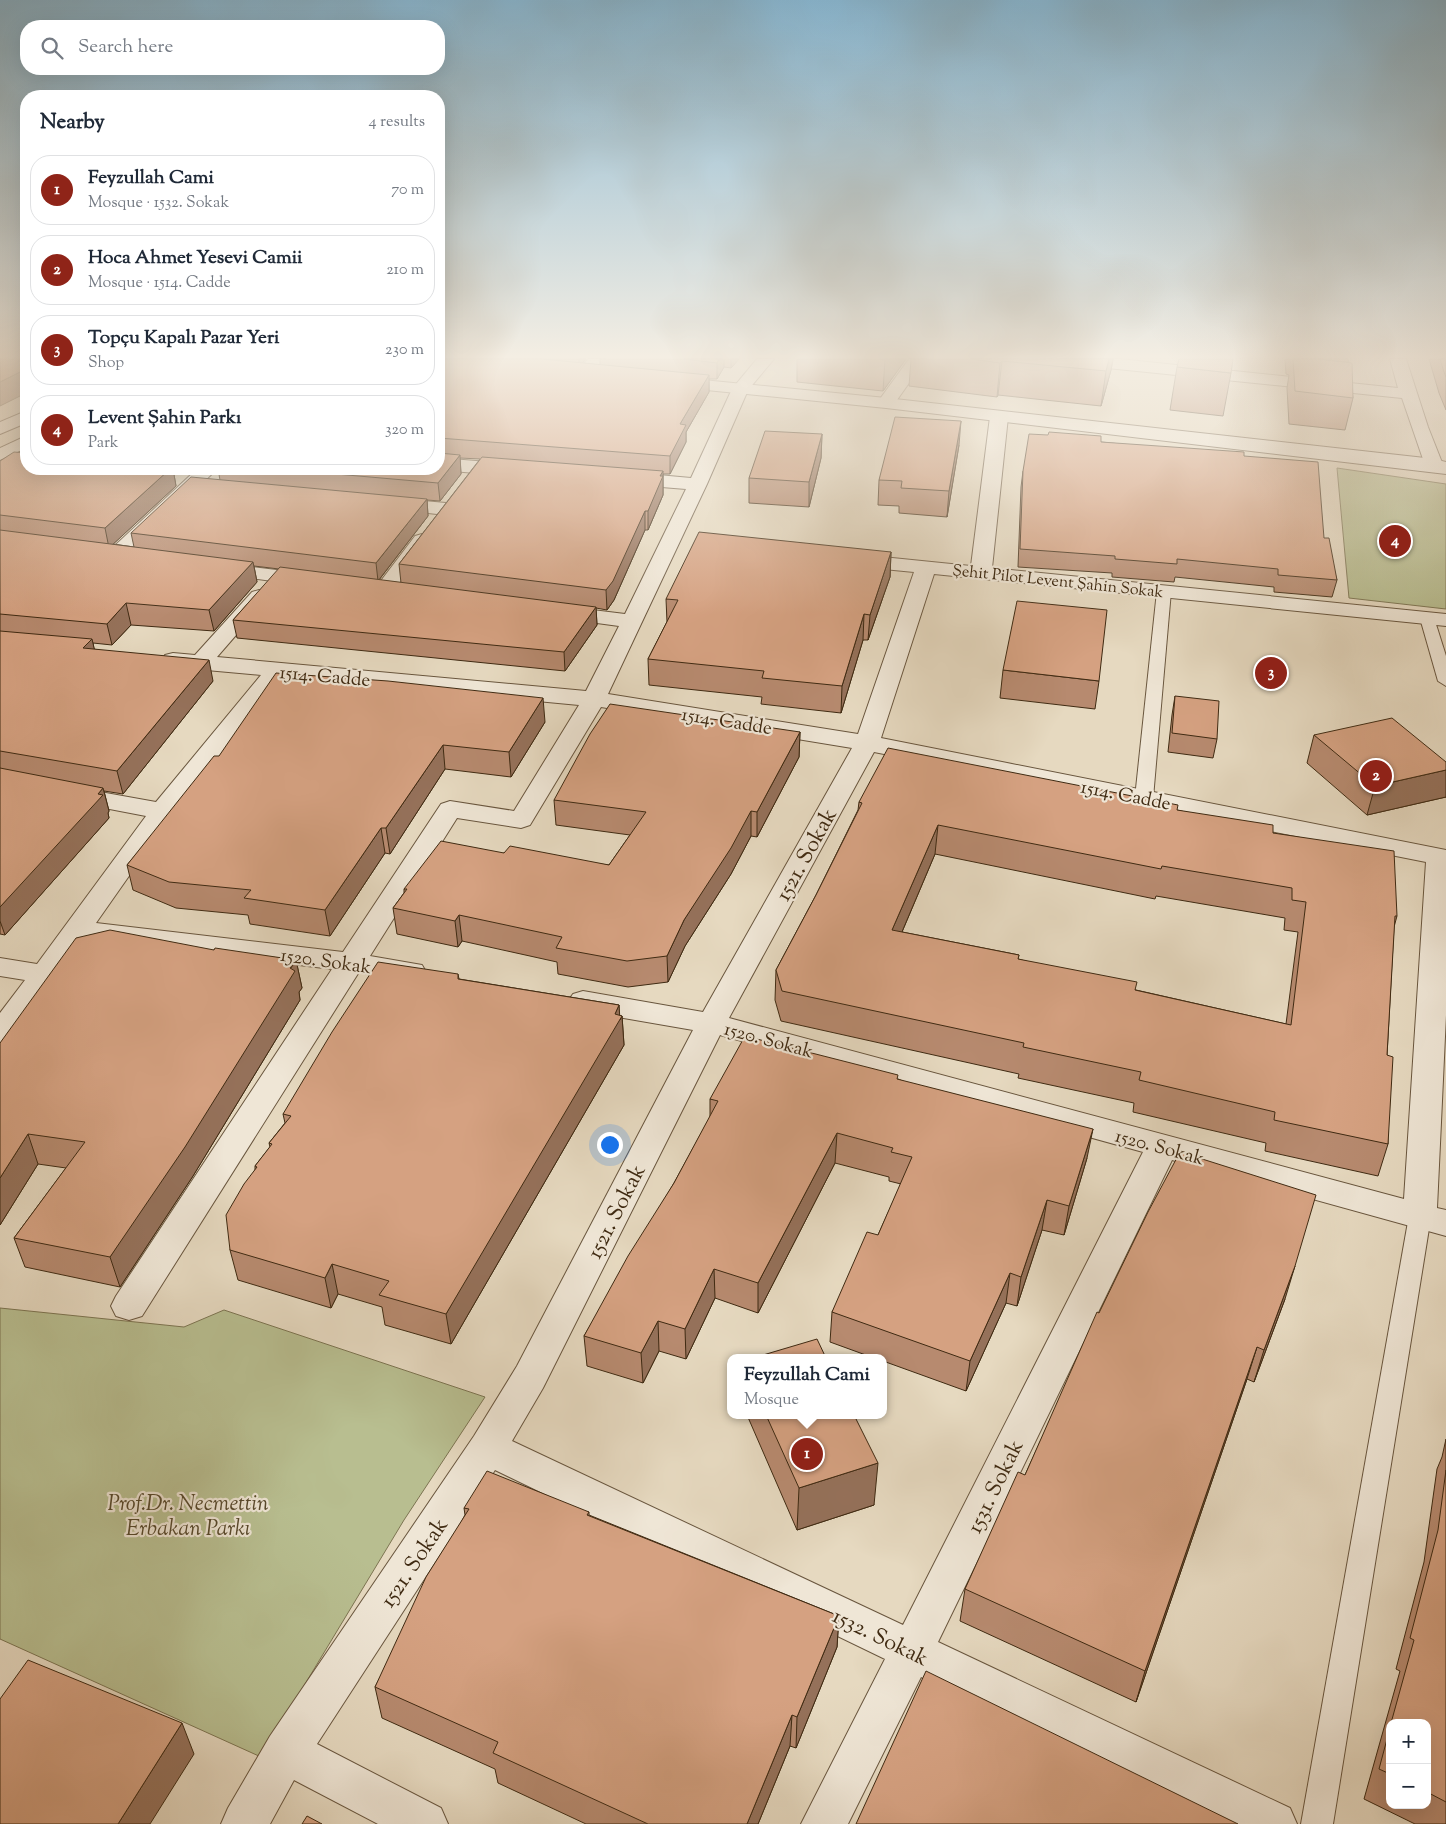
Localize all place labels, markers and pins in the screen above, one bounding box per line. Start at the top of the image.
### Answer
pin: 4 [1379,522,1411,560]
pin: 3 [1255,654,1287,692]
pin: 2 [1360,757,1392,795]
pin: 1 [791,1435,823,1473]

